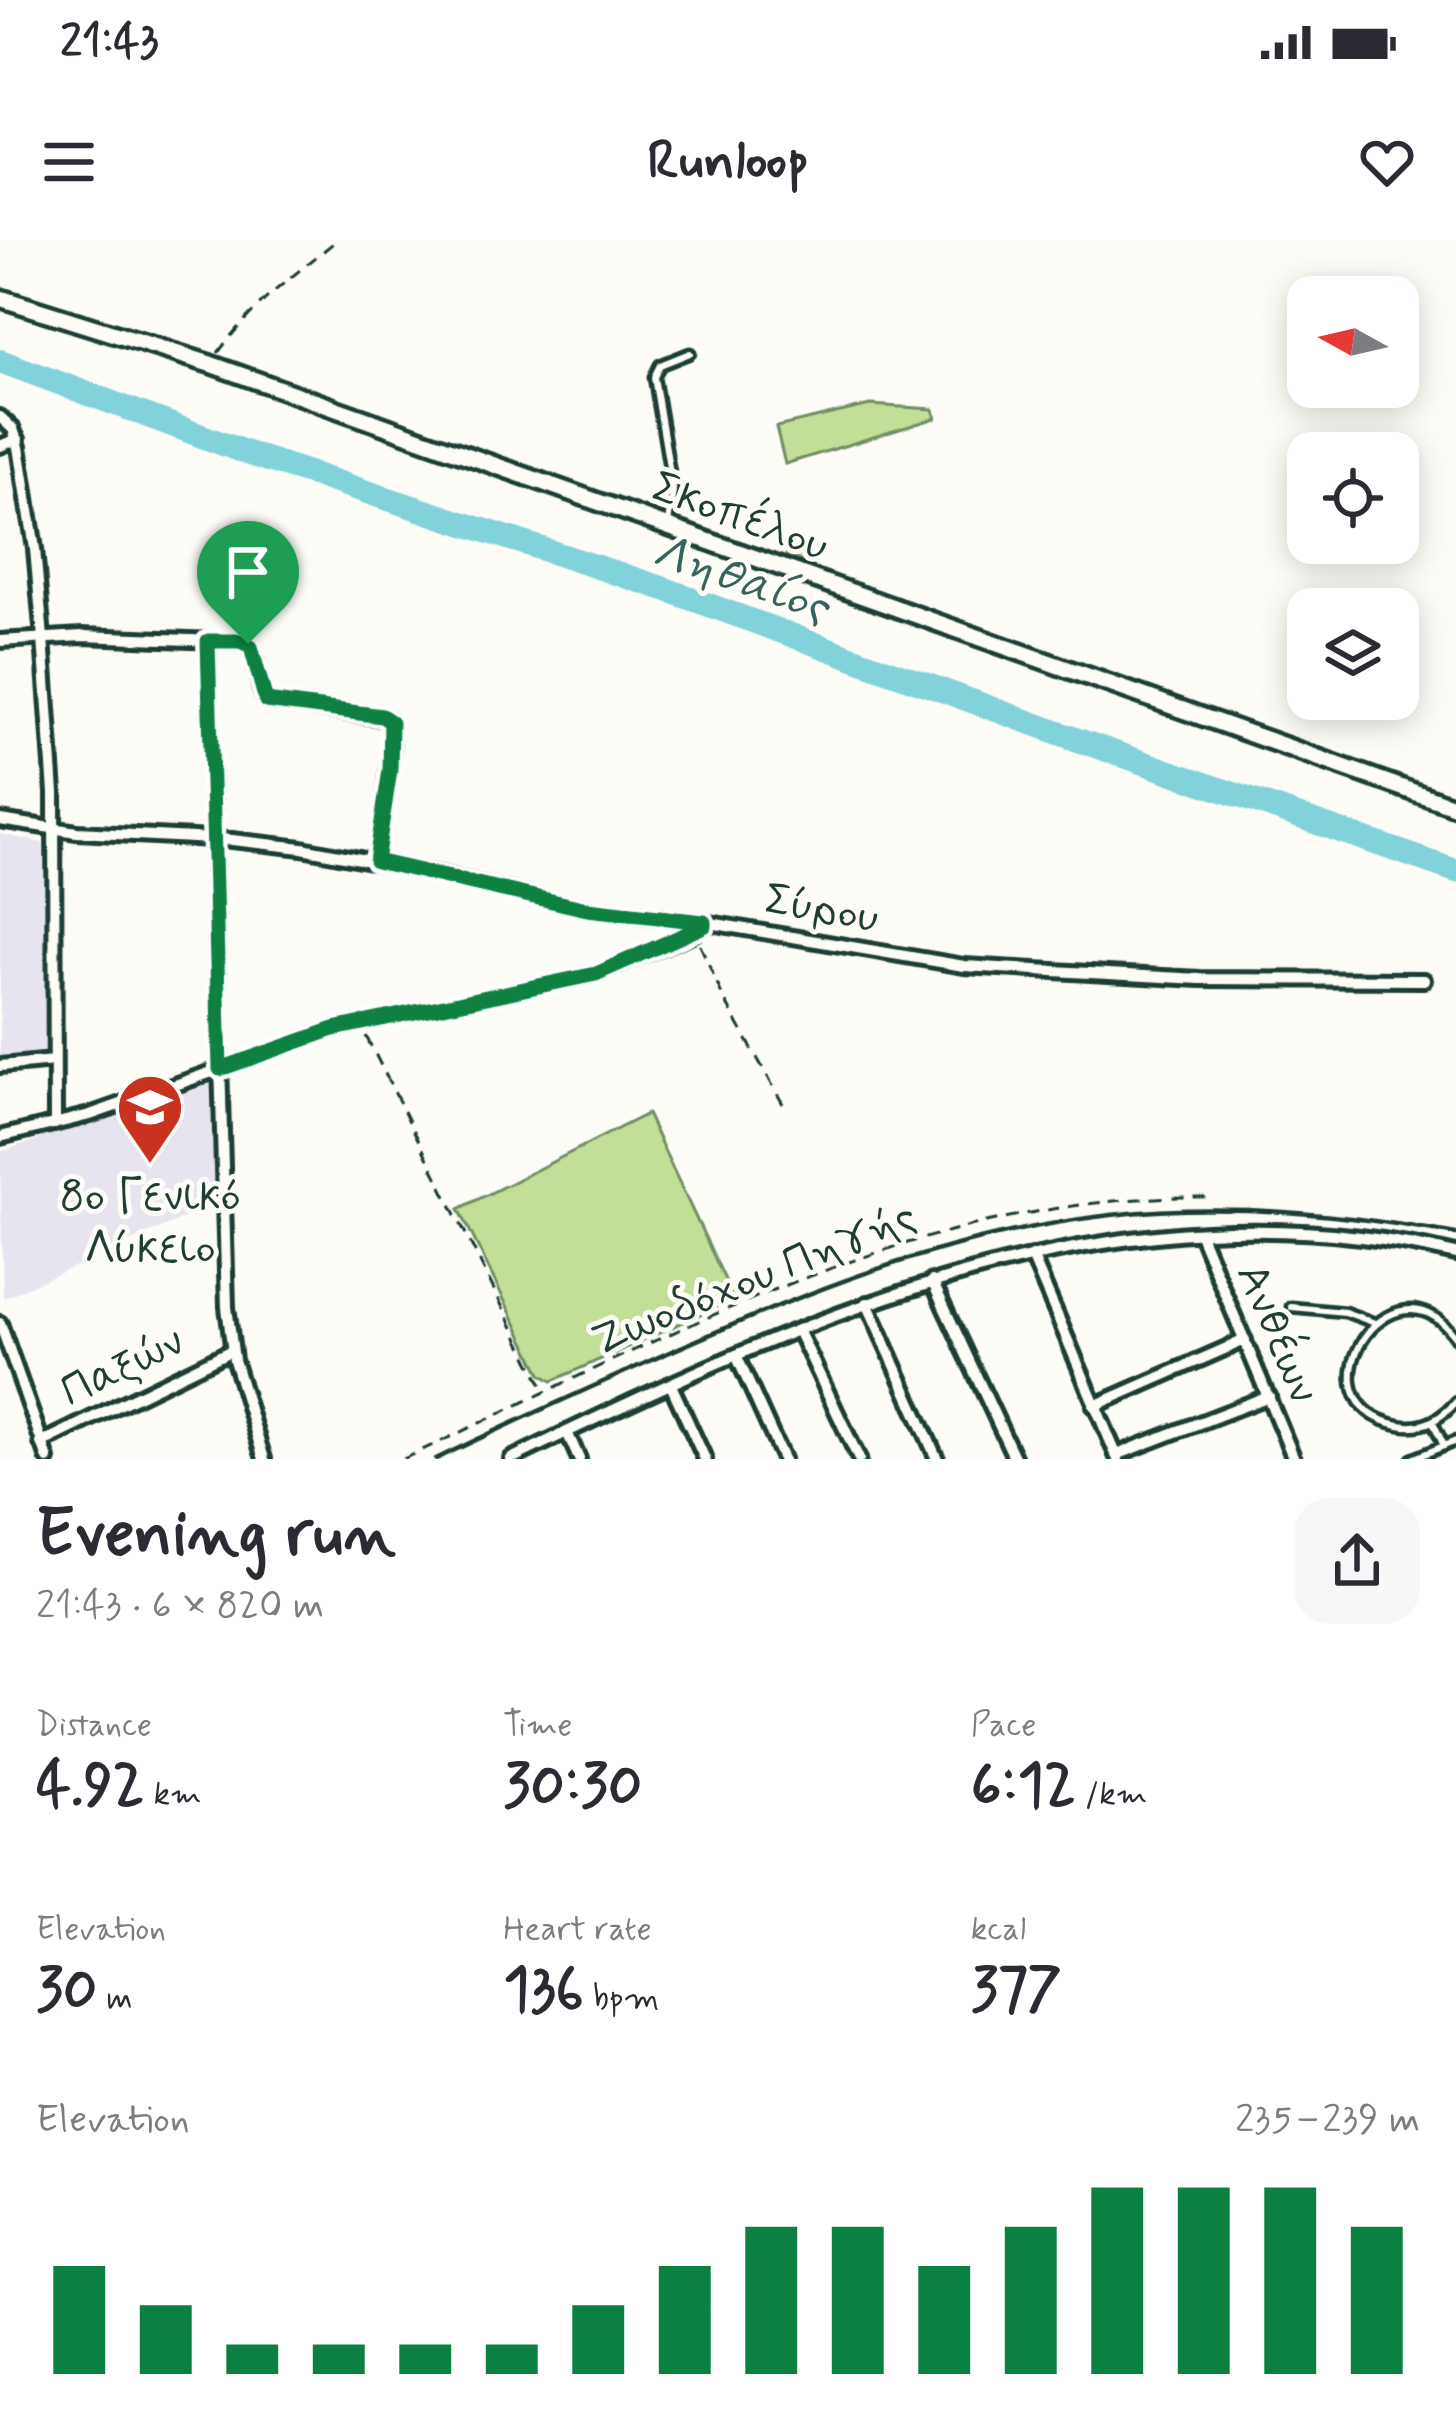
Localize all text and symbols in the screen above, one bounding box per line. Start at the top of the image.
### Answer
text: 21:43 [60,13,159,72]
text: Runloop [647,127,809,198]
icon: menu [36,129,102,195]
icon: heart [1354,129,1420,195]
north arrow [1287,276,1419,408]
map controls [1287,276,1419,720]
button: locate [1287,432,1419,564]
street label: Σκοπέλου [643,457,836,576]
pin [197,521,299,644]
water label: Ληθαίος [645,521,840,641]
icon: arrive [215,539,281,605]
button: layers [1287,588,1419,720]
street label: Σύρου [760,870,883,948]
school or university icon: 8ο Γενικό Λύκειο [115,1072,185,1166]
place label: 8ο Γενικό Λύκειο [59,1168,241,1279]
street label: Ζωοδόχου Πηγής [583,1187,925,1371]
street label: Ανθέων [1221,1254,1333,1412]
street label: Παξών [51,1312,194,1422]
text: Evening run [36,1493,396,1579]
button: share [1294,1498,1420,1624]
text: 21:43 · 6 × 820 m [36,1581,324,1632]
text: Distance [36,1704,152,1748]
text: Time [503,1704,572,1748]
text: Pace [971,1704,1036,1748]
text: 4.92 [36,1748,145,1827]
text: 30:30 [503,1748,642,1827]
text: 6:12 [971,1748,1076,1827]
text: km [145,1773,202,1817]
text: /km [1076,1773,1147,1817]
text: Elevation [36,1908,166,1952]
text: Heart rate [503,1908,652,1952]
text: kcal [971,1908,1026,1952]
text: 30 [36,1952,97,2031]
text: 136 [503,1952,584,2031]
text: 377 [971,1952,1061,2031]
text: m [97,1977,133,2021]
text: bpm [584,1977,659,2021]
text: Elevation [36,2095,190,2146]
text: 235–239 m [1235,2095,1420,2146]

